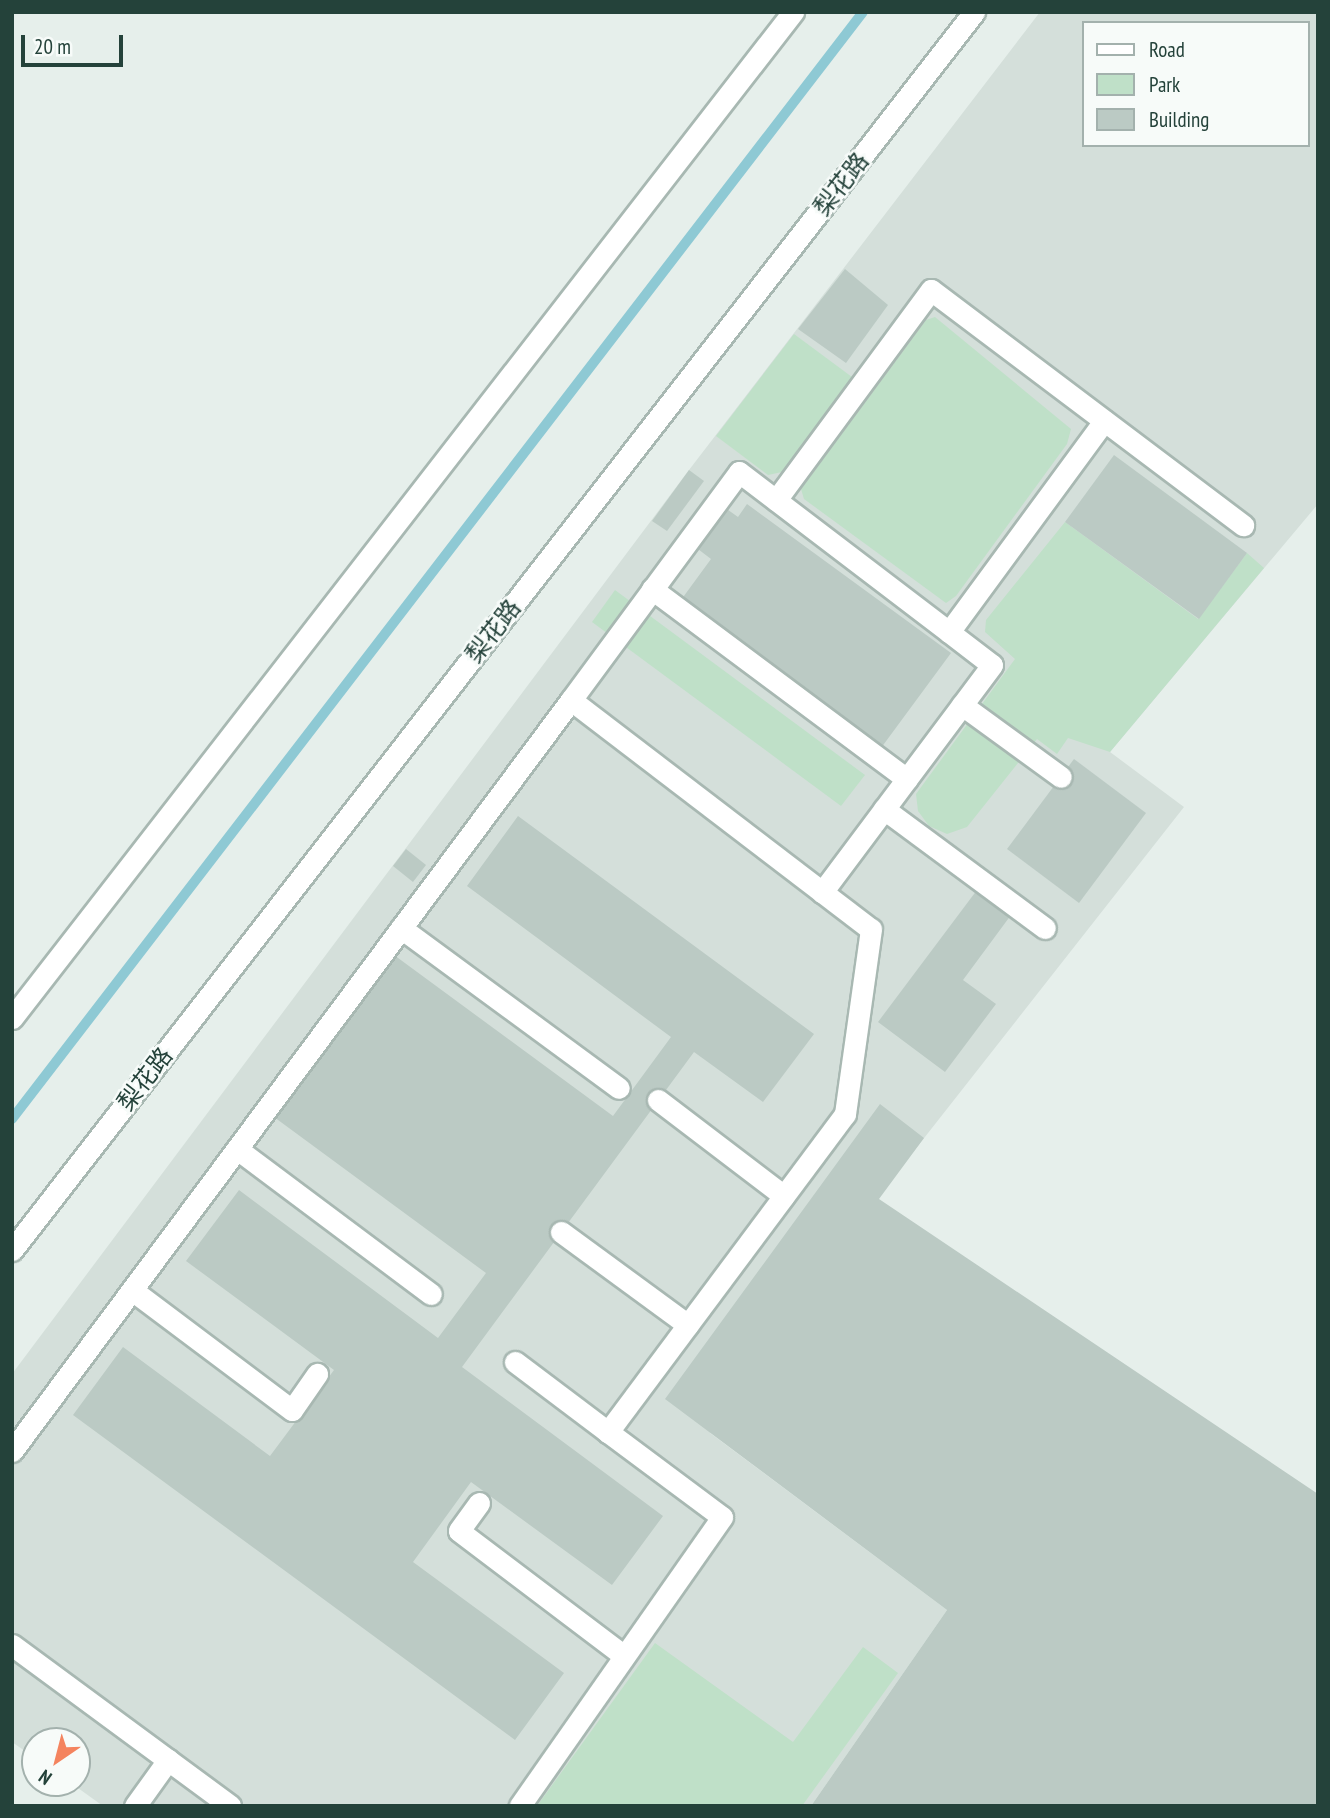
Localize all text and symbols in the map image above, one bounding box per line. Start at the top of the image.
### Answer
scale bar [24,21,126,65]
legend [1082,21,1309,147]
text: 20 m [34,33,71,60]
text: Road [1149,36,1185,63]
text: Park [1149,71,1180,98]
text: Building [1149,106,1209,133]
street label: 梨花路 [807,147,875,221]
street label: 梨花路 [459,594,527,668]
street label: 梨花路 [111,1042,179,1116]
north arrow [21,1727,91,1797]
text: N [34,1765,56,1790]

